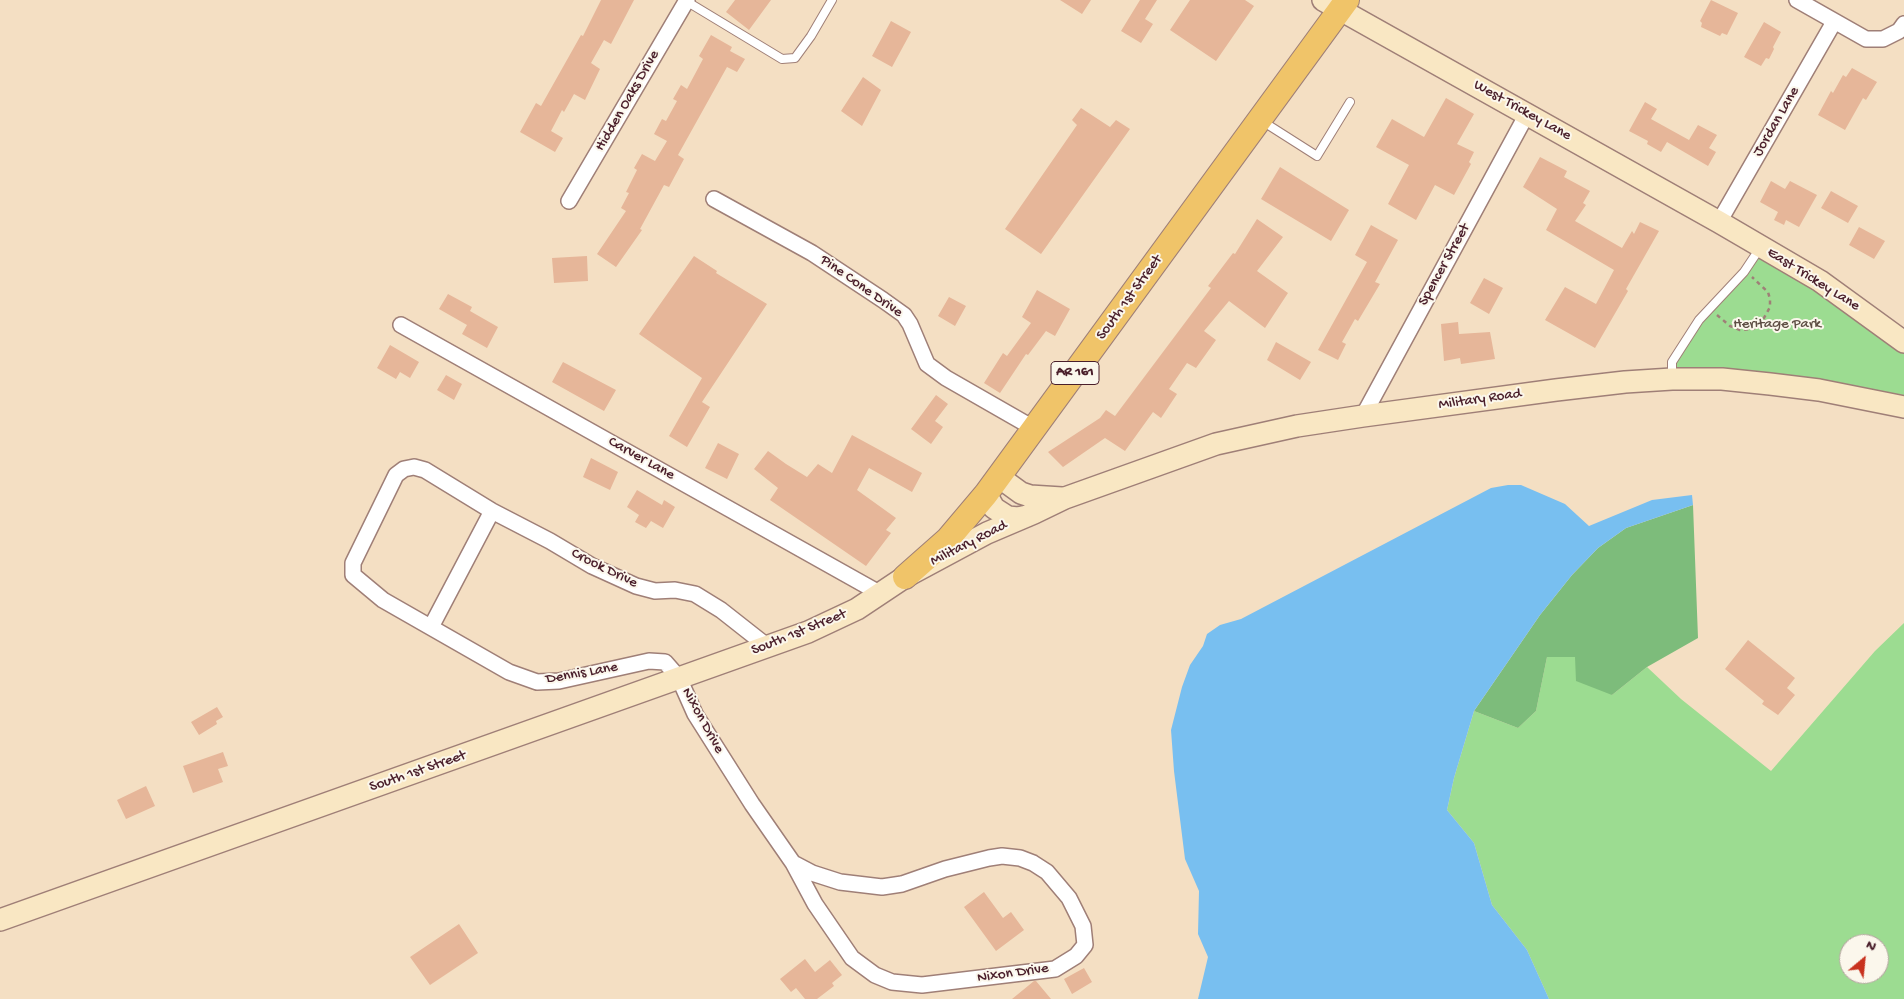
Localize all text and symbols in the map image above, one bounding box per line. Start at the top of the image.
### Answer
street label: Hidden Oaks Drive [592,47,664,155]
street label: West Trickey Lane [1470,77,1574,145]
street label: Jordan Lane [1750,84,1804,160]
street label: Spencer Street [1415,221,1475,309]
street label: East Trickey Lane [1763,244,1863,316]
street label: Pine Cone Drive [816,252,906,322]
street label: South 1st Street [1093,252,1167,344]
park label: Heritage Park [1733,316,1821,334]
road number: AR 161 [1051,362,1099,384]
street label: Military Road [1437,385,1523,415]
street label: Carver Lane [604,433,678,485]
street label: Military Road [928,517,1010,571]
street label: Crook Drive [568,545,640,593]
street label: South 1st Street [749,606,849,660]
street label: Dennis Lane [545,659,619,689]
street label: Nixon Drive [677,685,727,757]
street label: South 1st Street [367,747,469,797]
north arrow [1839,934,1889,984]
text: N [1863,937,1879,956]
street label: Nixon Drive [976,960,1050,988]

